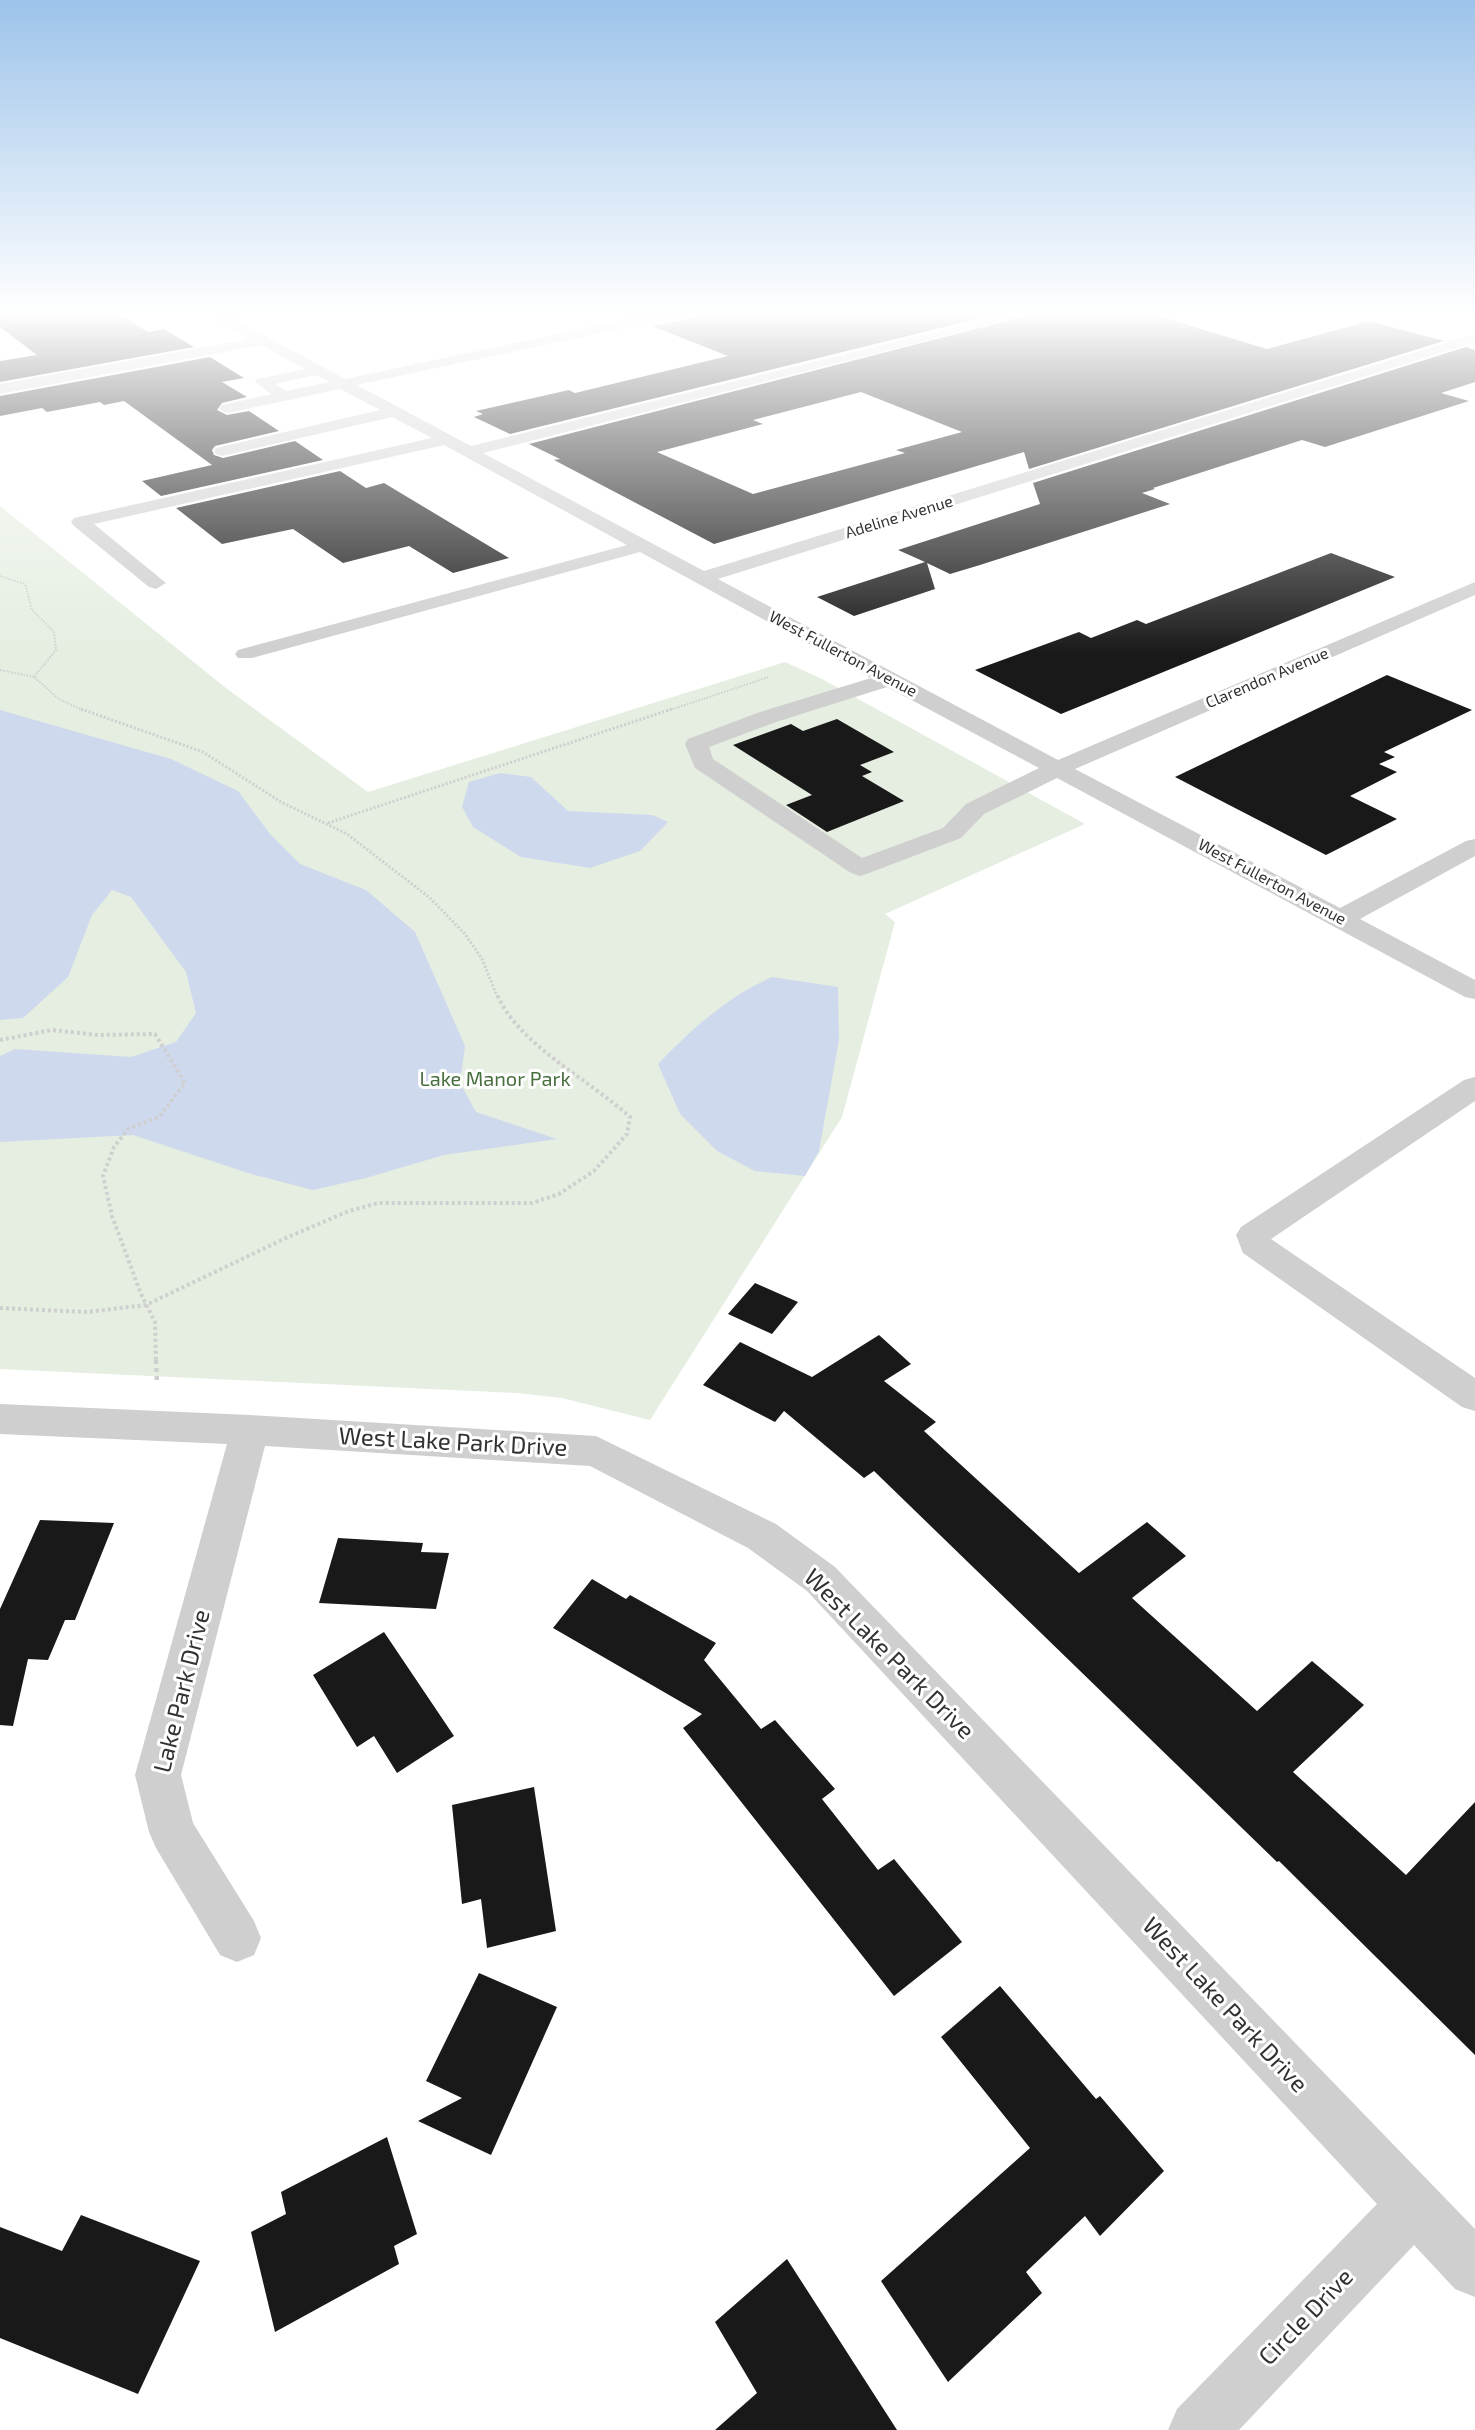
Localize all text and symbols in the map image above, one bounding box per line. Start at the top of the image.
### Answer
street label: Adeline Avenue [843,492,955,542]
street label: West Fullerton Avenue [766,607,920,701]
street label: Clarendon Avenue [1203,643,1331,713]
street label: West Fullerton Avenue [1195,835,1349,929]
park label: Lake Manor Park [419,1067,571,1091]
street label: West Lake Park Drive [338,1422,568,1462]
street label: West Lake Park Drive [798,1563,980,1745]
street label: Lake Park Drive [148,1606,216,1776]
street label: West Lake Park Drive [1136,1911,1314,2099]
street label: Circle Drive [1253,2263,1359,2371]

